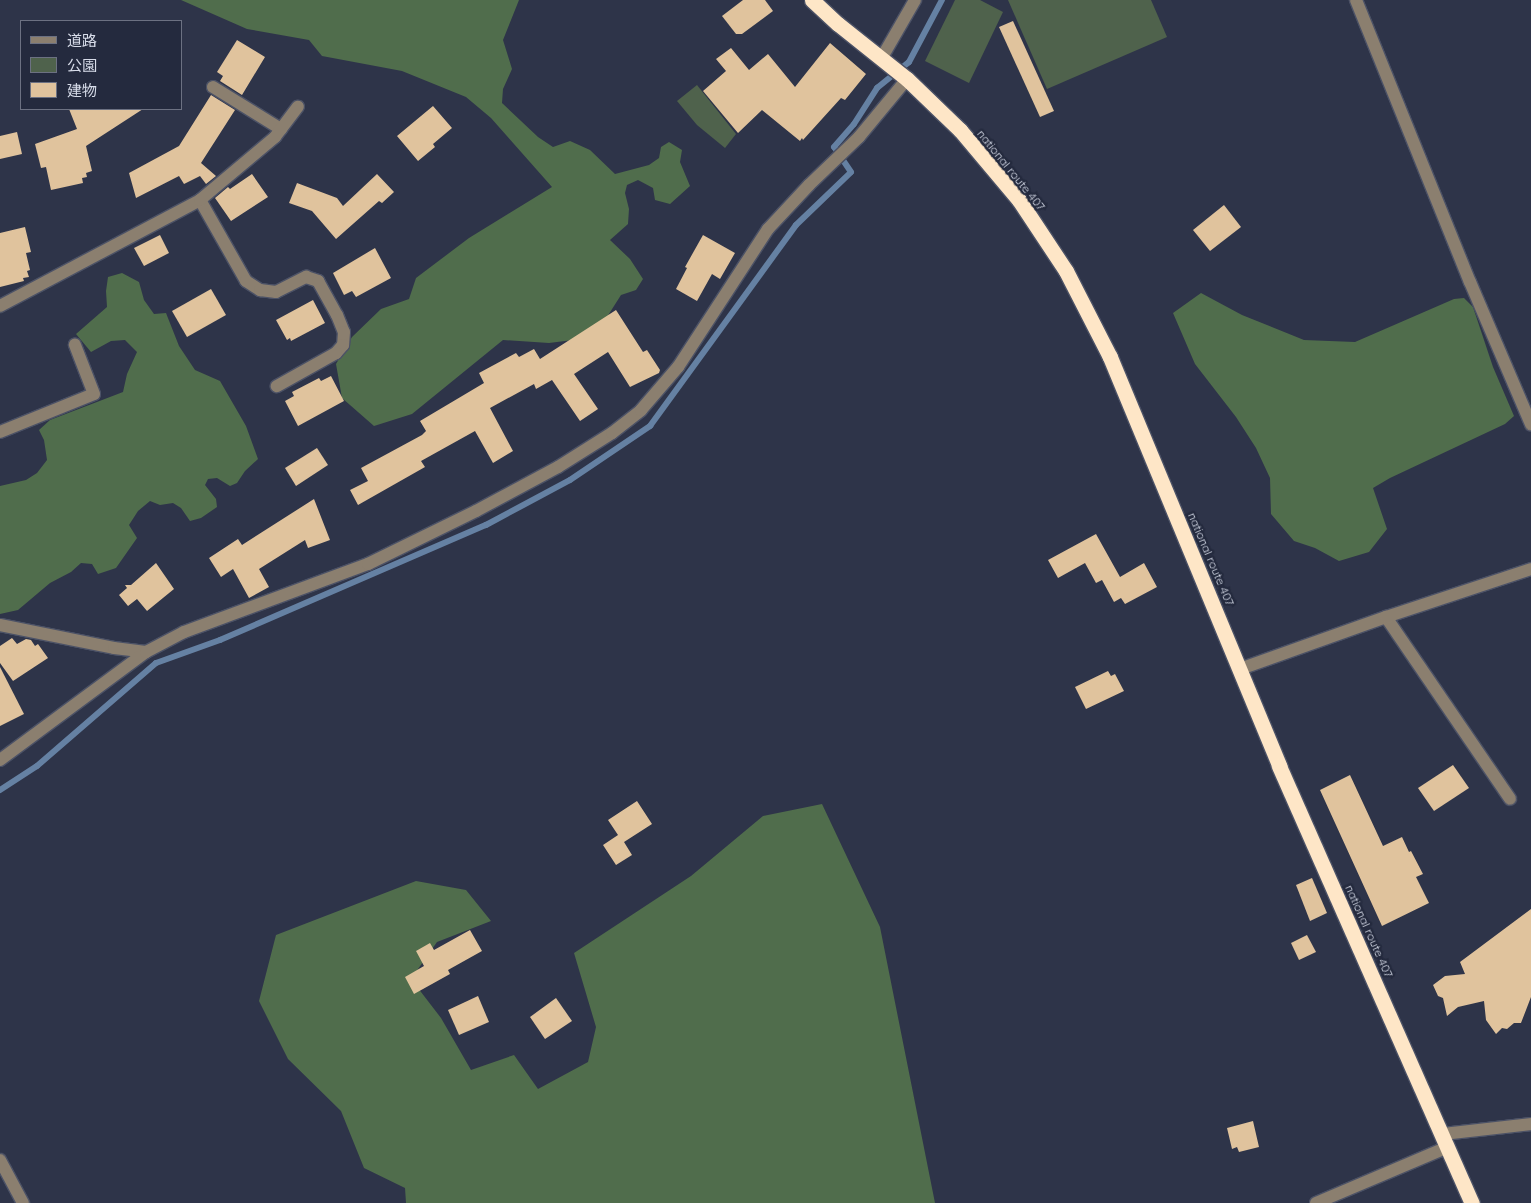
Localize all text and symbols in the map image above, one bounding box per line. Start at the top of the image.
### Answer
legend [20,20,182,110]
text: 道路 [67,31,97,50]
text: 公園 [67,56,97,75]
text: 建物 [67,81,97,100]
street label: national route 407 [974,127,1048,213]
street label: national route 407 [1185,510,1237,608]
street label: national route 407 [1342,882,1396,980]

